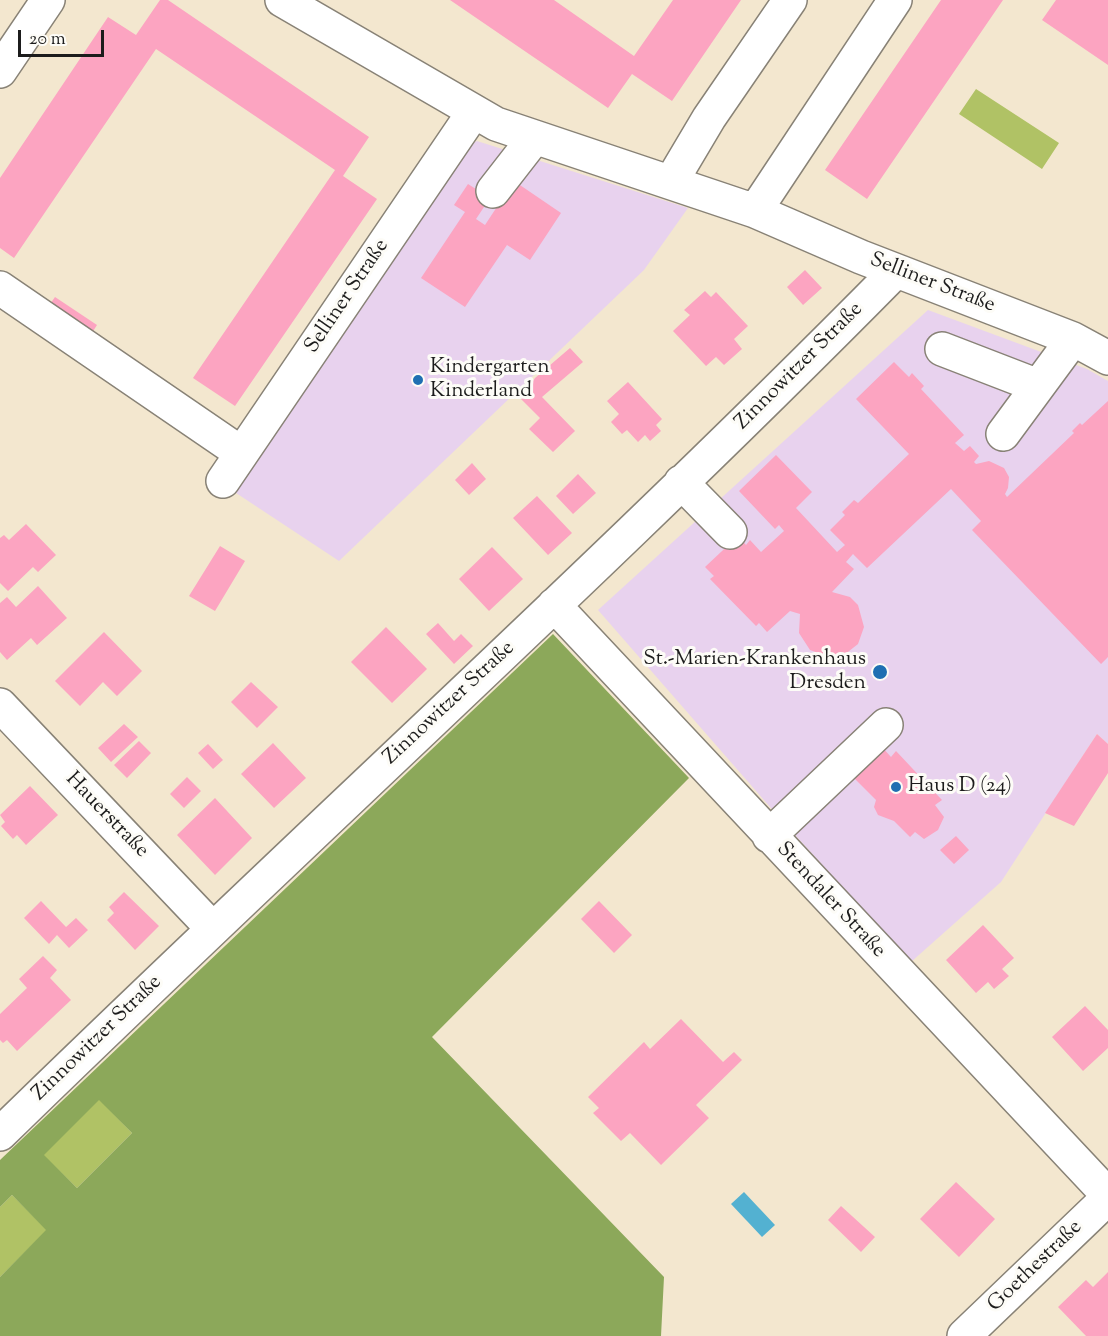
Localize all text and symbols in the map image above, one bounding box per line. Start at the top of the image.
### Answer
scale bar [21,18,106,56]
text: 20 m [29,27,66,53]
street label: Selliner Straße [301,235,395,359]
street label: Selliner Straße [866,249,998,319]
street label: Zinnowitzer Straße [731,298,869,436]
place label: Kindergarten Kinderland [430,355,550,405]
marker: Kindergarten Kinderland [411,373,425,387]
street label: Zinnowitzer Straße [379,637,521,771]
place label: St.-Marien-Krankenhaus Dresden [643,647,866,697]
marker: St.-Marien-Krankenhaus Dresden [871,663,889,681]
street label: Hauerstraße [59,768,153,864]
place label: Haus D (24) [908,774,1012,800]
marker: Haus D (24) [889,780,903,794]
street label: Stendaler Straße [770,838,890,964]
street label: Zinnowitzer Straße [28,971,168,1107]
street label: Goethestraße [984,1216,1088,1318]

